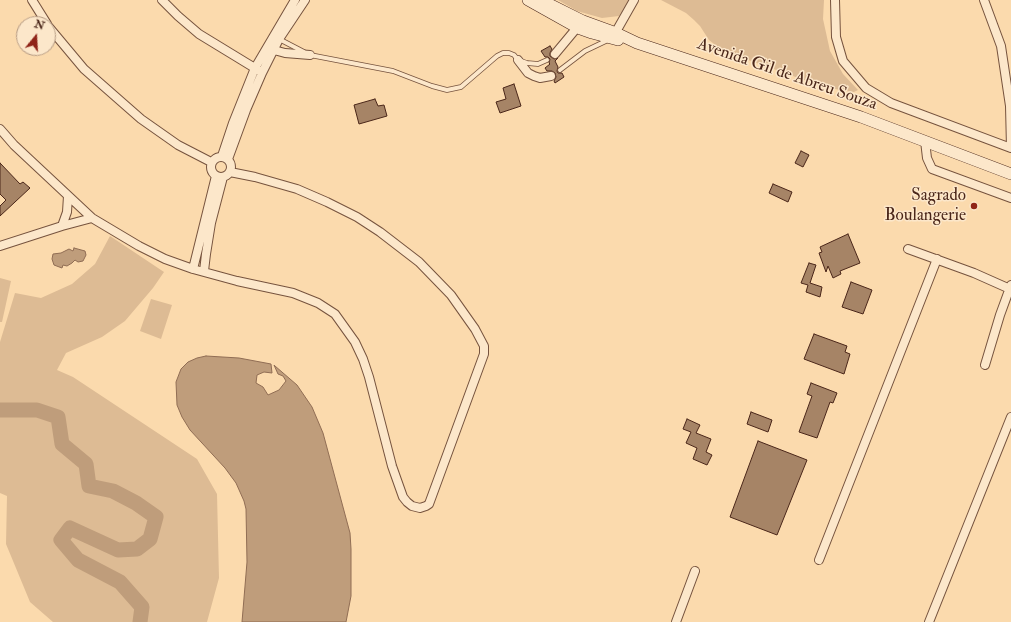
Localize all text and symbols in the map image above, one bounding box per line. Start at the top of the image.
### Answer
north arrow [16,16,56,56]
text: N [33,17,46,33]
street label: Avenida Gil de Abreu Souza [694,35,880,115]
place label: Sagrado Boulangerie [884,186,966,226]
marker: Sagrado Boulangerie [969,201,979,211]

